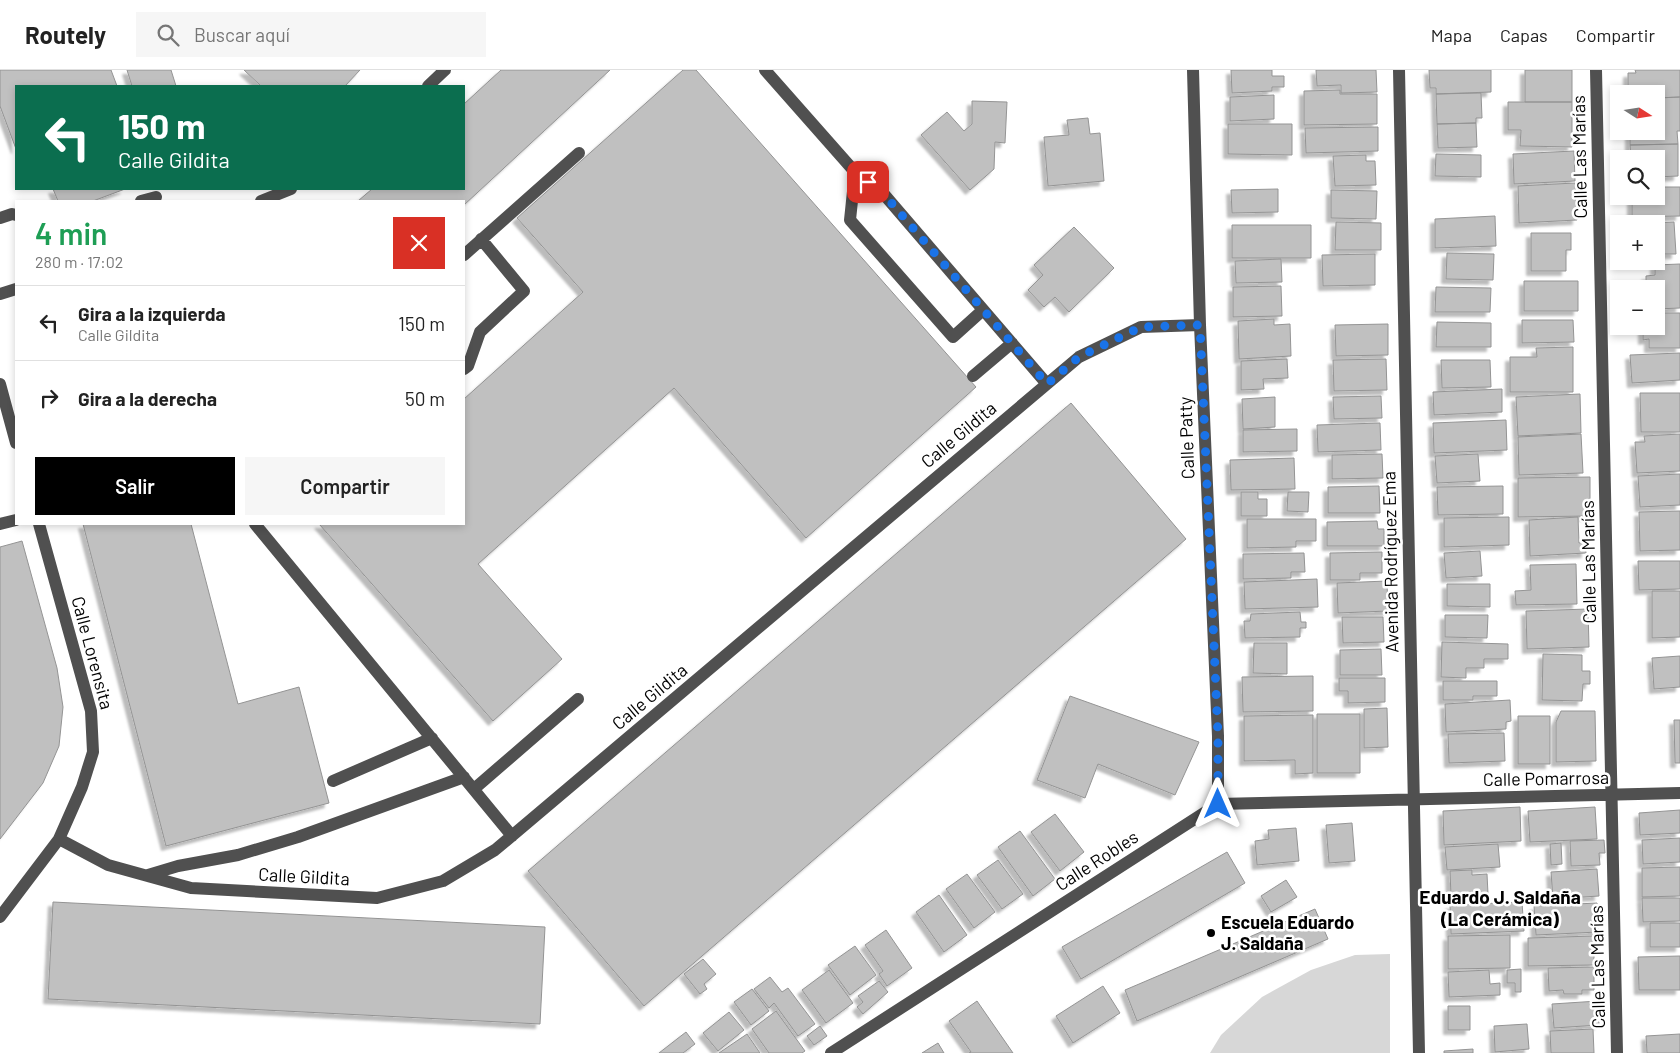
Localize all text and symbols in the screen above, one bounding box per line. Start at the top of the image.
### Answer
search box [136,12,486,57]
text: Routely [25,20,106,49]
icon: search [154,21,182,49]
text: Buscar aquí [194,23,290,46]
text: Mapa [1431,24,1472,46]
text: Capas [1500,24,1548,46]
text: Compartir [1576,24,1655,46]
north arrow [1610,85,1665,140]
map controls [1610,85,1665,335]
street label: Calle Las Marías [1567,95,1591,219]
text: 150 m [118,104,205,146]
icon: left [35,105,100,170]
text: Calle Gildita [118,146,230,172]
button: search [1610,150,1665,205]
pin [847,161,889,203]
icon: arrive [854,168,882,196]
text: 4 min [35,215,107,251]
button: + [1610,215,1665,270]
button: close [393,217,445,269]
text: 280 m · 17:02 [35,252,123,271]
button: − [1610,280,1665,335]
text: Gira a la izquierda [78,302,226,325]
icon: left [35,309,63,337]
text: 150 m [398,312,445,335]
text: Calle Gildita [78,325,159,344]
icon: right [35,384,63,412]
text: Gira a la derecha [78,387,217,410]
text: 50 m [405,387,445,410]
street label: Calle Gildita [916,396,1000,472]
street label: Calle Patty [1174,396,1198,480]
button: Salir [35,457,235,515]
button: Compartir [245,457,445,515]
street label: Avenida Rodríguez Ema [1377,471,1403,653]
street label: Calle Las Marías [1576,500,1600,624]
street label: Calle Lorensita [67,594,119,712]
street label: Calle Gildita [607,658,691,734]
street label: Calle Pomarrosa [1483,766,1609,790]
position arrow [1191,777,1243,829]
street label: Calle Robles [1051,825,1142,895]
street label: Calle Gildita [258,863,350,889]
district label: Eduardo J. Saldaña (La Cerámica) [1419,885,1581,930]
street label: Calle Las Marías [1585,905,1609,1029]
place label: Escuela Eduardo J. Saldaña [1221,911,1354,954]
marker: Escuela Eduardo J. Saldaña [1205,927,1217,939]

